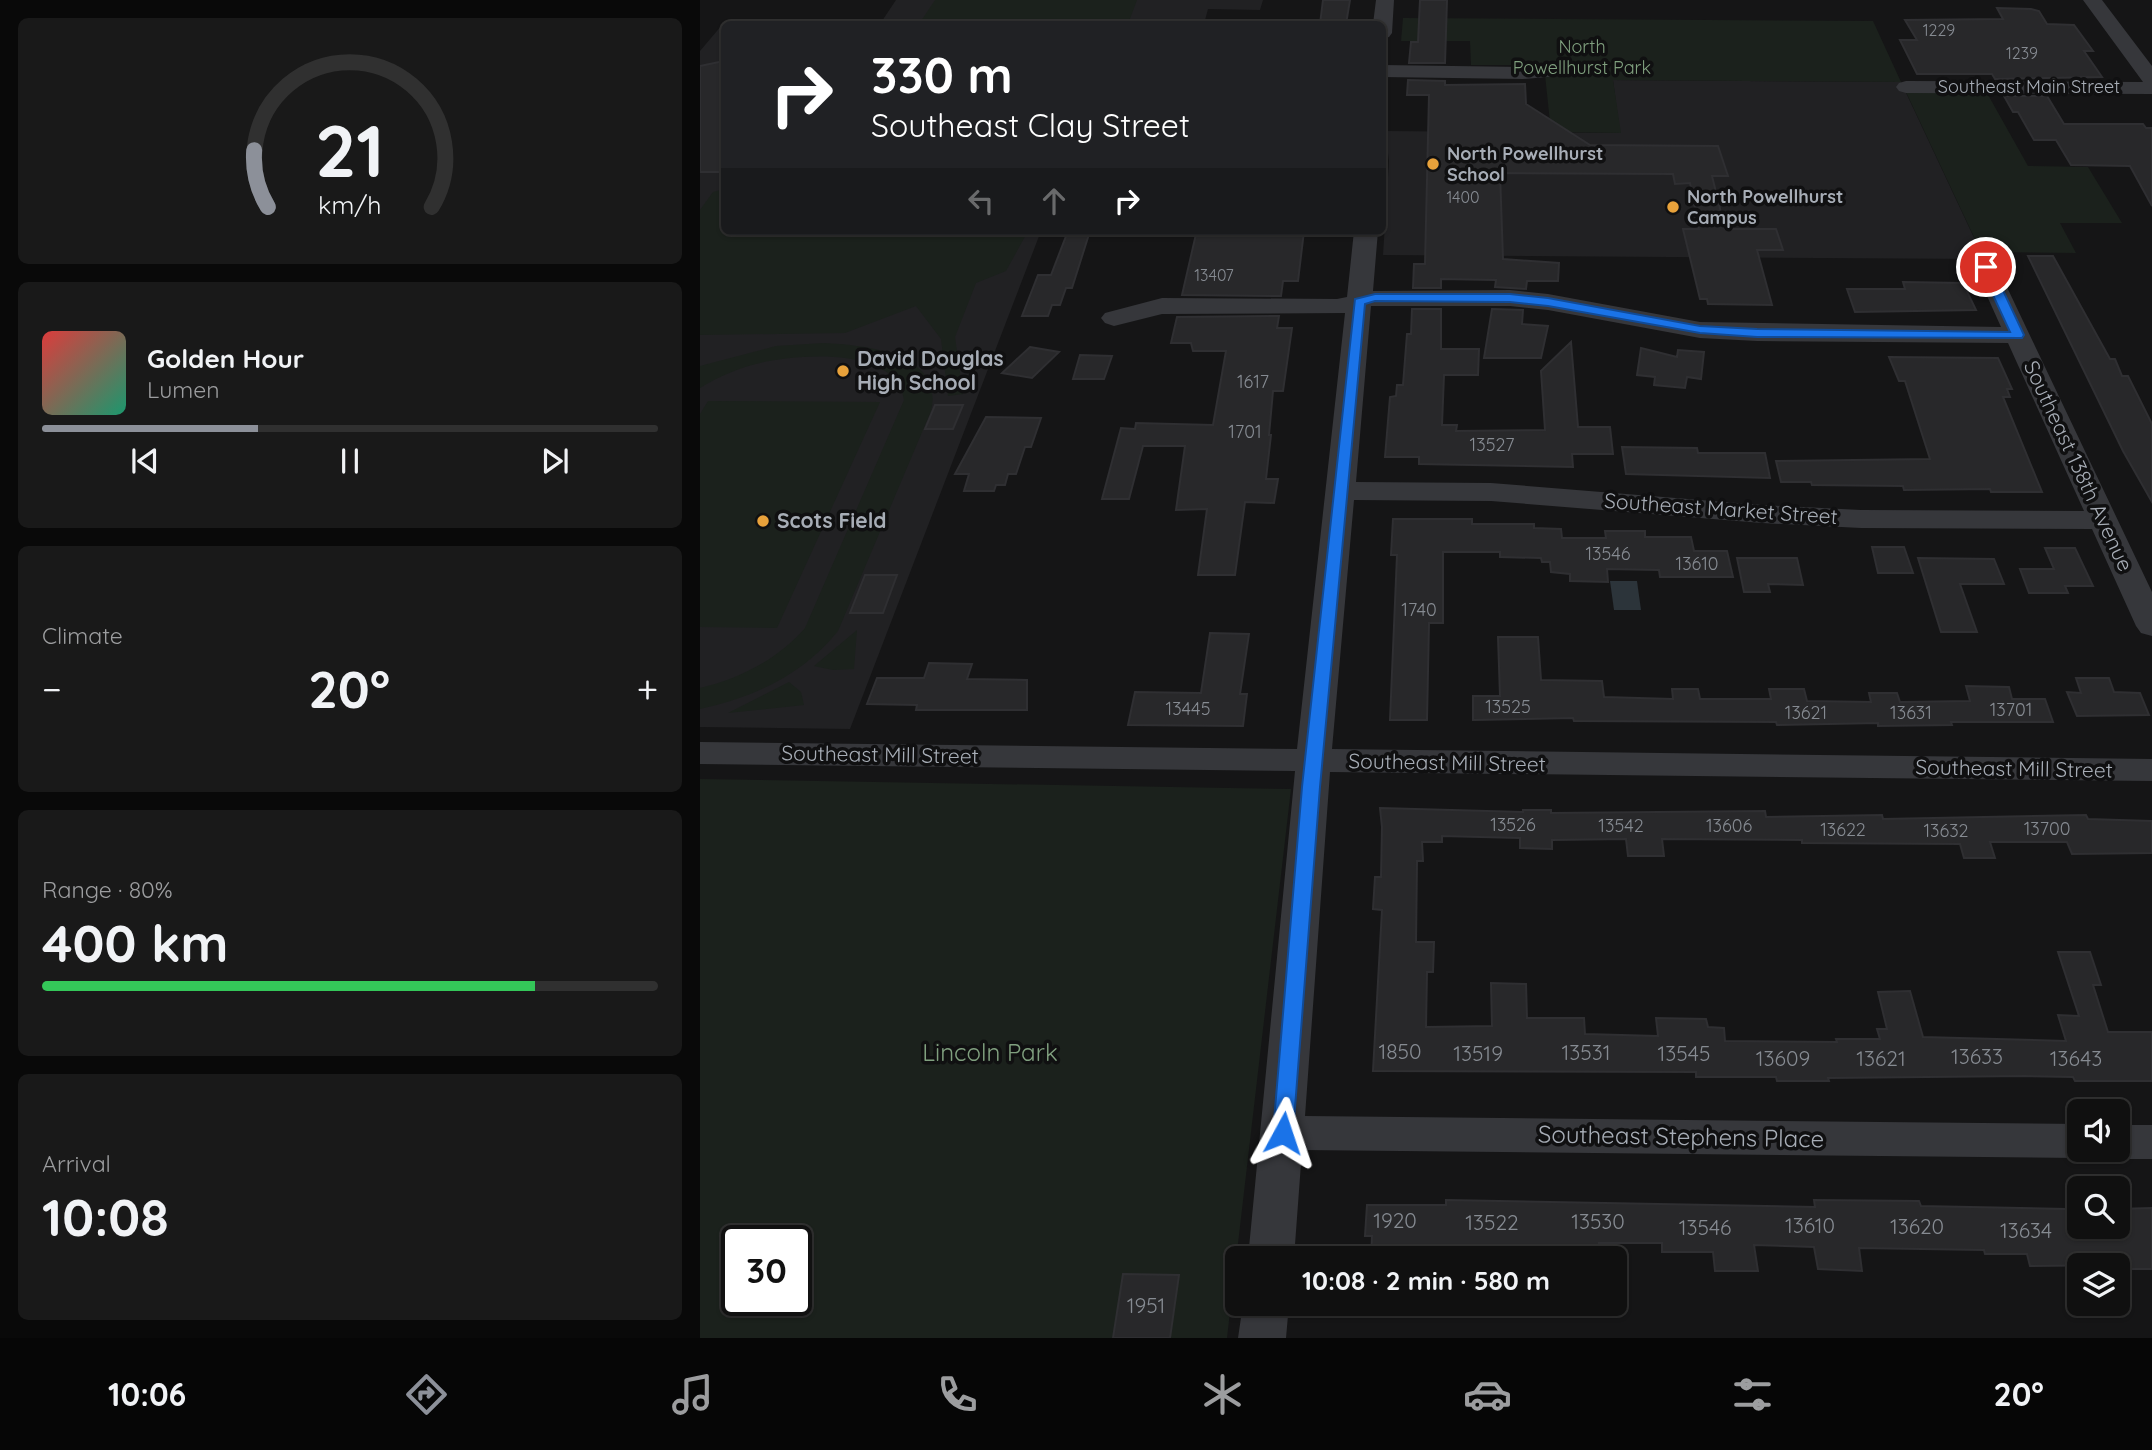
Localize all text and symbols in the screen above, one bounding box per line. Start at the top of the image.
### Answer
house number: 1229 [1923,20,1955,40]
park label: North Powellhurst Park [1513,35,1651,79]
house number: 1239 [2006,43,2038,63]
text: 330 m [871,44,1013,105]
icon: right [756,49,847,140]
street label: Southeast Main Street [1938,75,2120,98]
text: 21 [315,104,385,195]
text: Southeast Clay Street [871,105,1190,145]
place label: North Powellhurst School [1447,142,1603,186]
marker: North Powellhurst School [1425,156,1441,172]
icon: left [962,182,1000,220]
icon: ahead [1035,182,1073,220]
icon: right [1108,182,1146,220]
place label: North Powellhurst Campus [1687,185,1843,229]
house number: 1400 [1446,187,1480,207]
text: km/h [318,189,382,220]
marker: North Powellhurst Campus [1665,199,1681,215]
pin [1956,237,2016,297]
icon: arrive [1967,248,2005,286]
house number: 13407 [1194,265,1234,285]
text: Golden Hour [147,342,304,375]
place label: David Douglas High School [857,345,1004,395]
street label: Southeast 138th Avenue [2019,356,2139,575]
marker: David Douglas High School [835,363,851,379]
house number: 1617 [1237,370,1269,393]
text: Lumen [147,375,220,404]
house number: 1701 [1228,420,1262,443]
house number: 13527 [1470,433,1514,456]
icon: previous [126,442,164,480]
icon: pause [331,442,369,480]
icon: next [536,442,574,480]
street label: Southeast Market Street [1603,487,1839,529]
place label: Scots Field [777,507,886,533]
marker: Scots Field [755,513,771,529]
house number: 13546 [1585,542,1631,565]
house number: 13610 [1675,552,1719,575]
house number: 1740 [1401,598,1437,621]
text: Climate [42,621,123,650]
text: 20° [308,656,390,721]
text: − [42,665,62,713]
text: + [637,665,658,713]
house number: 13525 [1485,695,1531,718]
house number: 13445 [1165,697,1211,720]
house number: 13701 [1990,698,2032,721]
house number: 13621 [1785,701,1827,724]
house number: 13631 [1890,701,1932,724]
street label: Southeast Mill Street [781,739,979,769]
street label: Southeast Mill Street [1348,747,1546,777]
street label: Southeast Mill Street [1915,753,2113,783]
house number: 13526 [1490,813,1536,836]
house number: 13542 [1598,814,1644,837]
house number: 13606 [1706,814,1752,837]
house number: 13700 [2024,817,2070,840]
house number: 13622 [1820,818,1866,841]
house number: 13632 [1923,819,1969,842]
text: Range · 80% [42,875,173,904]
text: 400 km [42,910,229,975]
park label: Lincoln Park [922,1037,1058,1067]
house number: 1850 [1378,1038,1422,1064]
house number: 13531 [1562,1039,1611,1065]
house number: 13519 [1453,1040,1503,1066]
house number: 13545 [1658,1040,1710,1066]
house number: 13633 [1951,1043,2003,1069]
house number: 13609 [1756,1045,1810,1071]
house number: 13621 [1856,1045,1906,1071]
house number: 13643 [2050,1045,2102,1071]
position arrow [1246,1096,1320,1170]
map controls [2067,1099,2130,1316]
button: sound [2067,1099,2130,1162]
street label: Southeast Stephens Place [1538,1119,1824,1153]
text: Arrival [42,1149,111,1178]
button: search [2067,1176,2130,1239]
text: 10:08 [42,1184,169,1249]
house number: 1920 [1373,1207,1417,1233]
house number: 13530 [1571,1208,1625,1234]
house number: 13522 [1465,1209,1519,1235]
house number: 13610 [1785,1212,1835,1238]
house number: 13620 [1890,1213,1944,1239]
house number: 13546 [1679,1214,1731,1240]
house number: 13634 [2000,1217,2052,1243]
speed limit sign: 30 [721,1225,812,1316]
button: layers [2067,1253,2130,1316]
text: 10:08 · 2 min · 580 m [1302,1264,1550,1297]
house number: 1951 [1127,1292,1165,1318]
icon: directions [402,1370,451,1419]
icon: music [668,1370,717,1419]
icon: phone [933,1370,982,1419]
icon: climate [1198,1370,1247,1419]
icon: car [1463,1370,1512,1419]
icon: filters [1728,1370,1777,1419]
text: 10:06 [108,1374,186,1414]
text: 20° [1993,1374,2044,1414]

